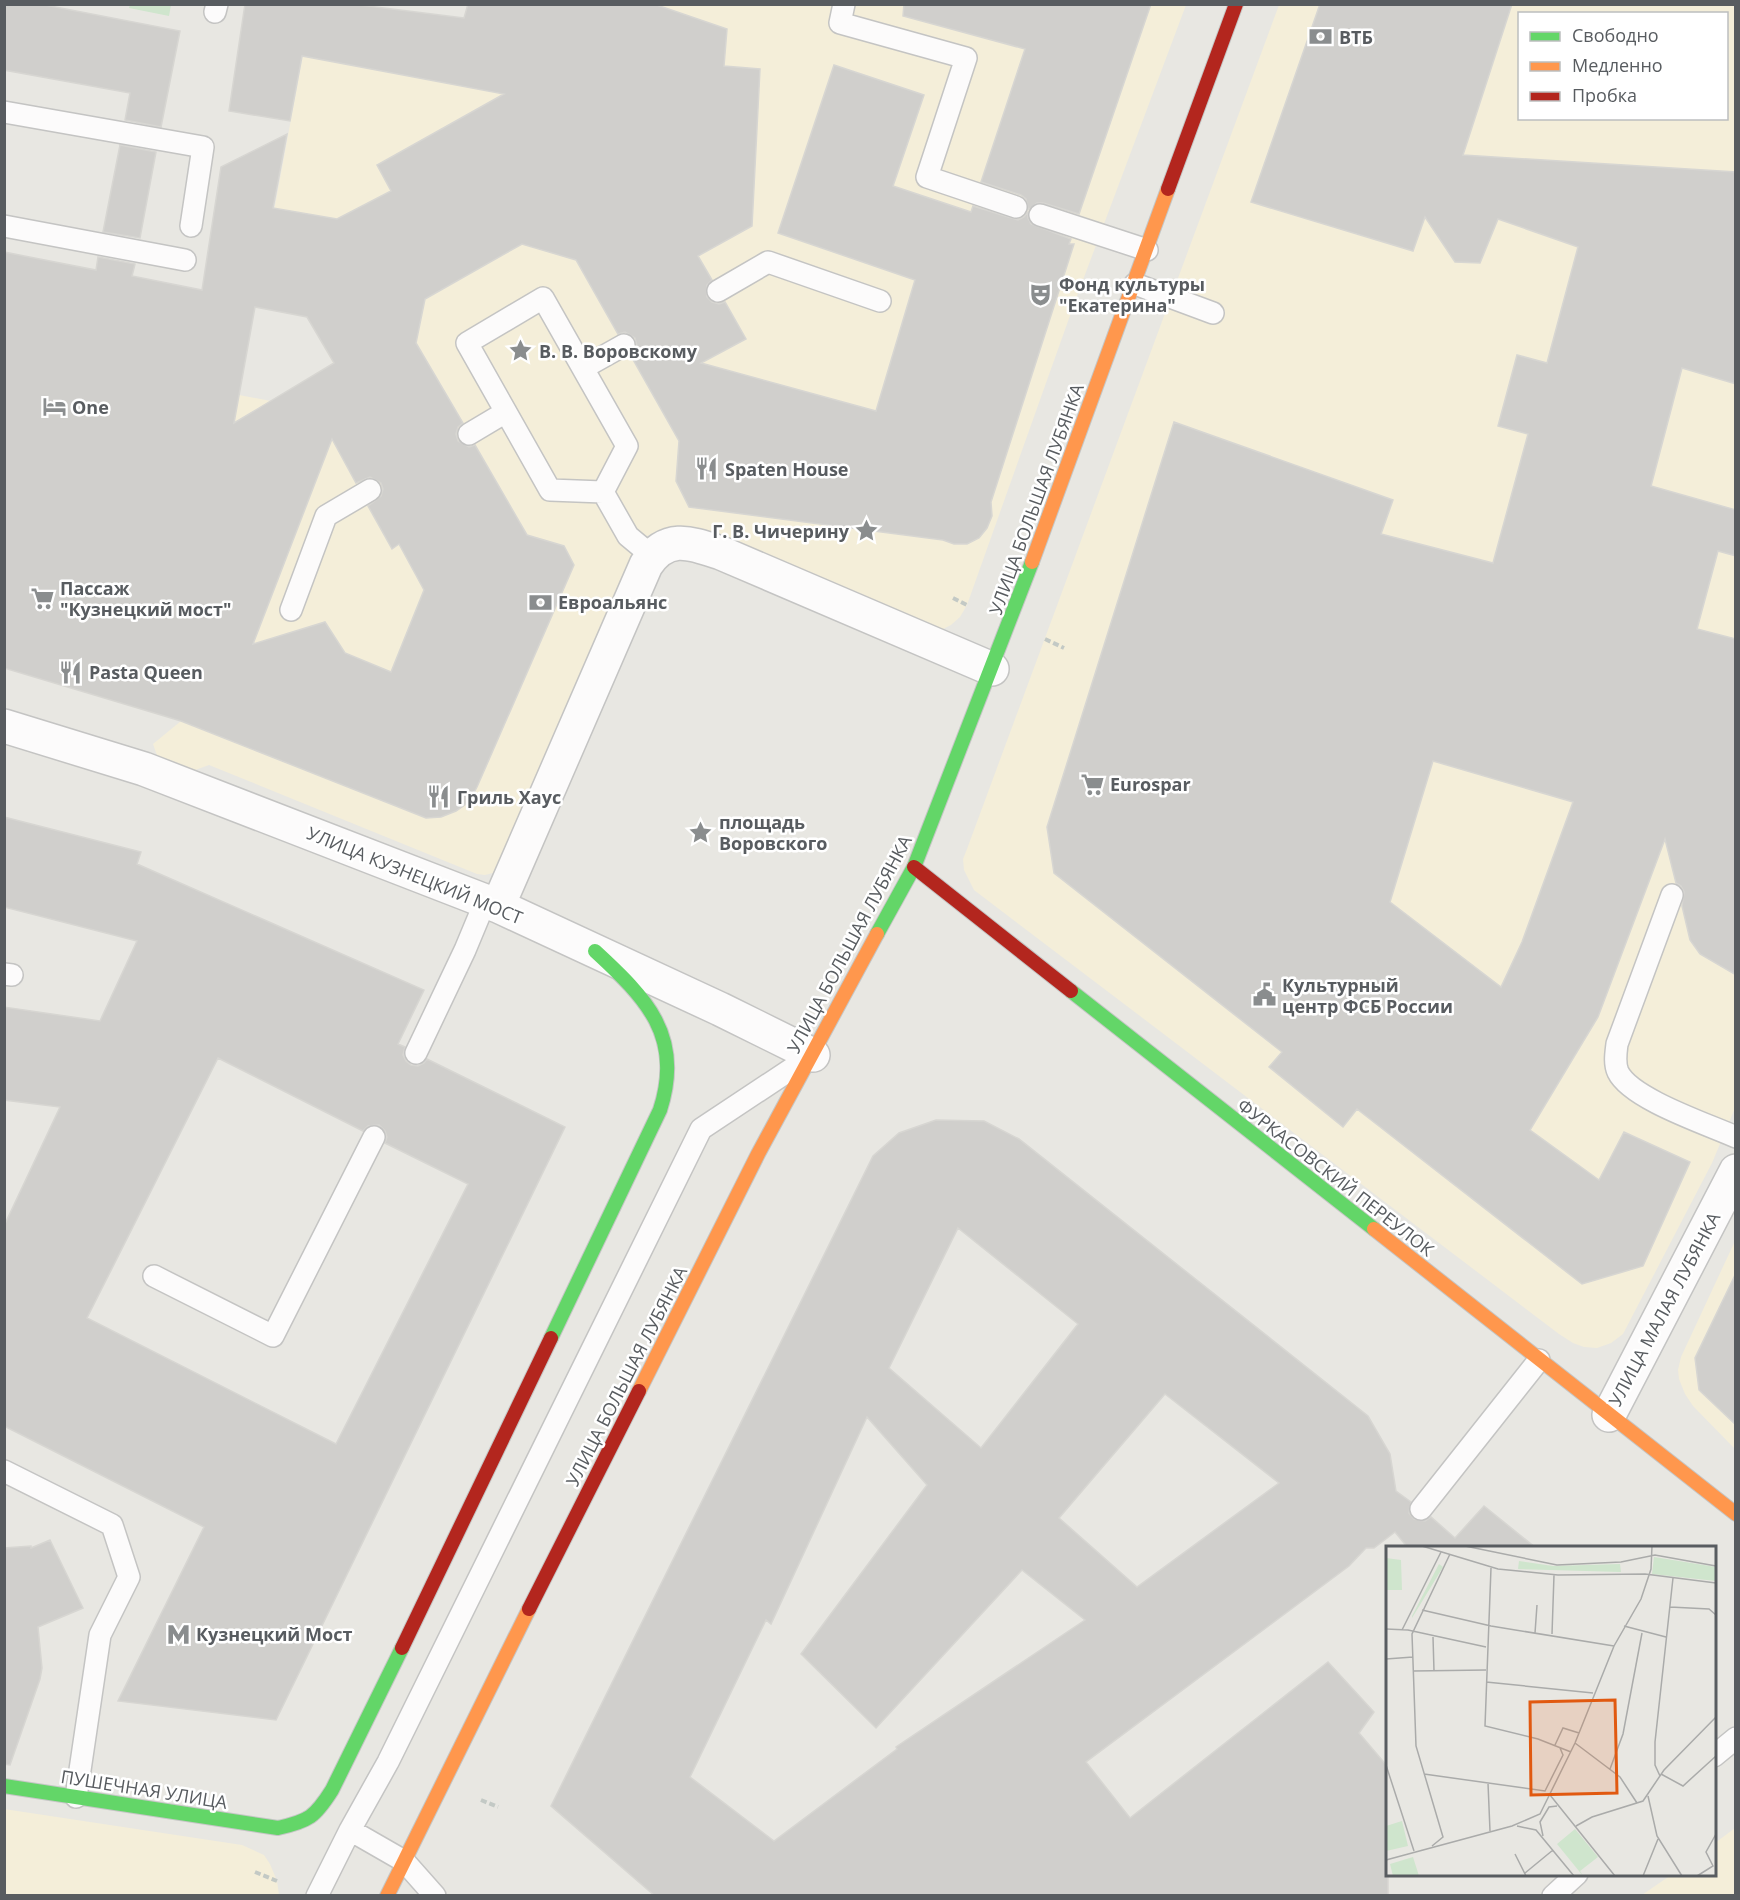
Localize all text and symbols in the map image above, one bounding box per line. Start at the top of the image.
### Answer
legend [1518,12,1728,120]
text: Свободно [1572,23,1659,47]
bank icon: ВТБ [1308,24,1334,50]
place label: ВТБ [1339,25,1373,49]
text: Медленно [1572,53,1663,77]
text: Пробка [1572,83,1637,107]
place label: Фонд культуры "Екатерина" [1059,272,1205,317]
theatre icon: Фонд культуры "Екатерина" [1028,281,1054,307]
place icon: В. В. Воровскому [508,338,534,364]
place label: В. В. Воровскому [539,339,698,363]
street label: УЛИЦА БОЛЬШАЯ ЛУБЯНКА [983,380,1089,618]
hotel icon: One [41,394,67,420]
place label: One [72,395,109,419]
restaurant icon: Spaten House [694,456,720,482]
place label: Spaten House [725,457,848,481]
place icon: Г. В. Чичерину [854,518,880,544]
place label: Г. В. Чичерину [712,519,850,543]
place label: Пассаж "Кузнецкий мост" [60,576,232,621]
supermarket icon: Пассаж "Кузнецкий мост" [29,585,55,611]
bank icon: Евроальянс [527,589,553,615]
place label: Евроальянс [558,590,667,614]
restaurant icon: Pasta Queen [58,659,84,685]
place label: Pasta Queen [89,660,203,684]
supermarket icon: Eurospar [1079,771,1105,797]
place label: Eurospar [1110,772,1191,796]
restaurant icon: Гриль Хаус [426,784,452,810]
place label: Гриль Хаус [457,785,561,809]
place label: площадь Воровского [719,810,827,855]
place icon: площадь Воровского [688,819,714,845]
street label: УЛИЦА КУЗНЕЦКИЙ МОСТ [304,821,526,929]
street label: УЛИЦА БОЛЬШАЯ ЛУБЯНКА [781,830,917,1057]
place label: Культурный центр ФСБ России [1282,973,1453,1018]
public building icon: Культурный центр ФСБ России [1251,982,1277,1008]
street label: ФУРКАСОВСКИЙ ПЕРЕУЛОК [1233,1093,1439,1261]
street label: УЛИЦА МАЛАЯ ЛУБЯНКА [1603,1207,1726,1410]
street label: УЛИЦА БОЛЬШАЯ ЛУБЯНКА [560,1261,692,1490]
inset map [1386,1546,1716,1876]
metro station icon: Кузнецкий Мост [165,1621,191,1647]
place label: Кузнецкий Мост [196,1622,352,1646]
street label: ПУШЕЧНАЯ УЛИЦА [59,1764,229,1814]

